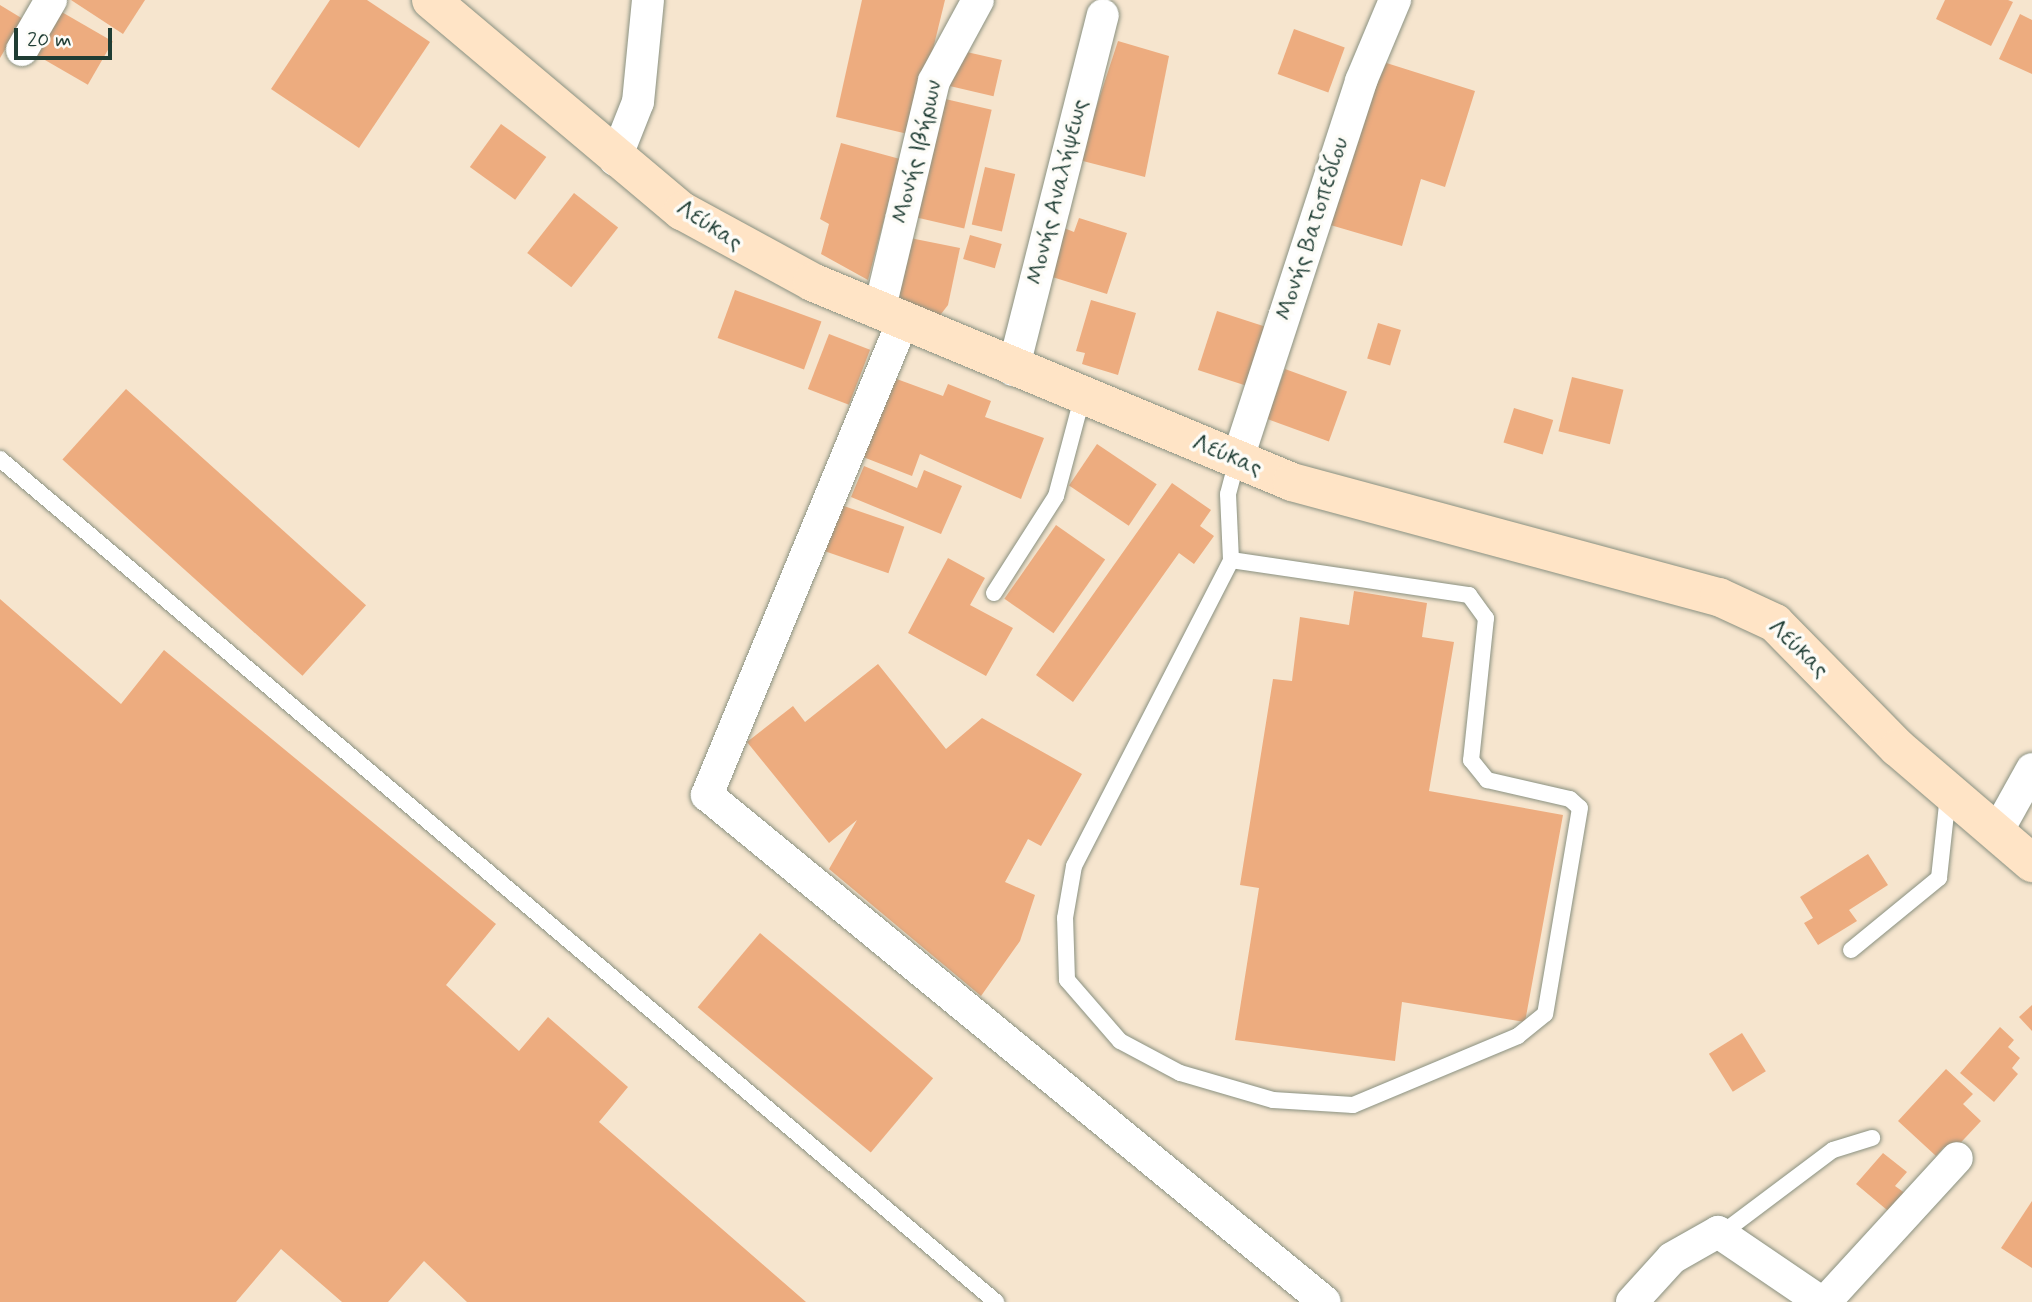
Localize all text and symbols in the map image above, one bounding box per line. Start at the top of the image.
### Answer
scale bar [18,14,116,58]
text: 20 m [27,26,72,54]
street label: Μονής Ιβήρων [887,77,949,227]
street label: Μονής Αναλήψεως [1022,96,1094,288]
street label: Μονής Βατοπεδίου [1270,134,1356,324]
street label: Λεύκας [671,195,747,257]
street label: Λεύκας [1188,430,1266,482]
street label: Λεύκας [1762,614,1834,684]

